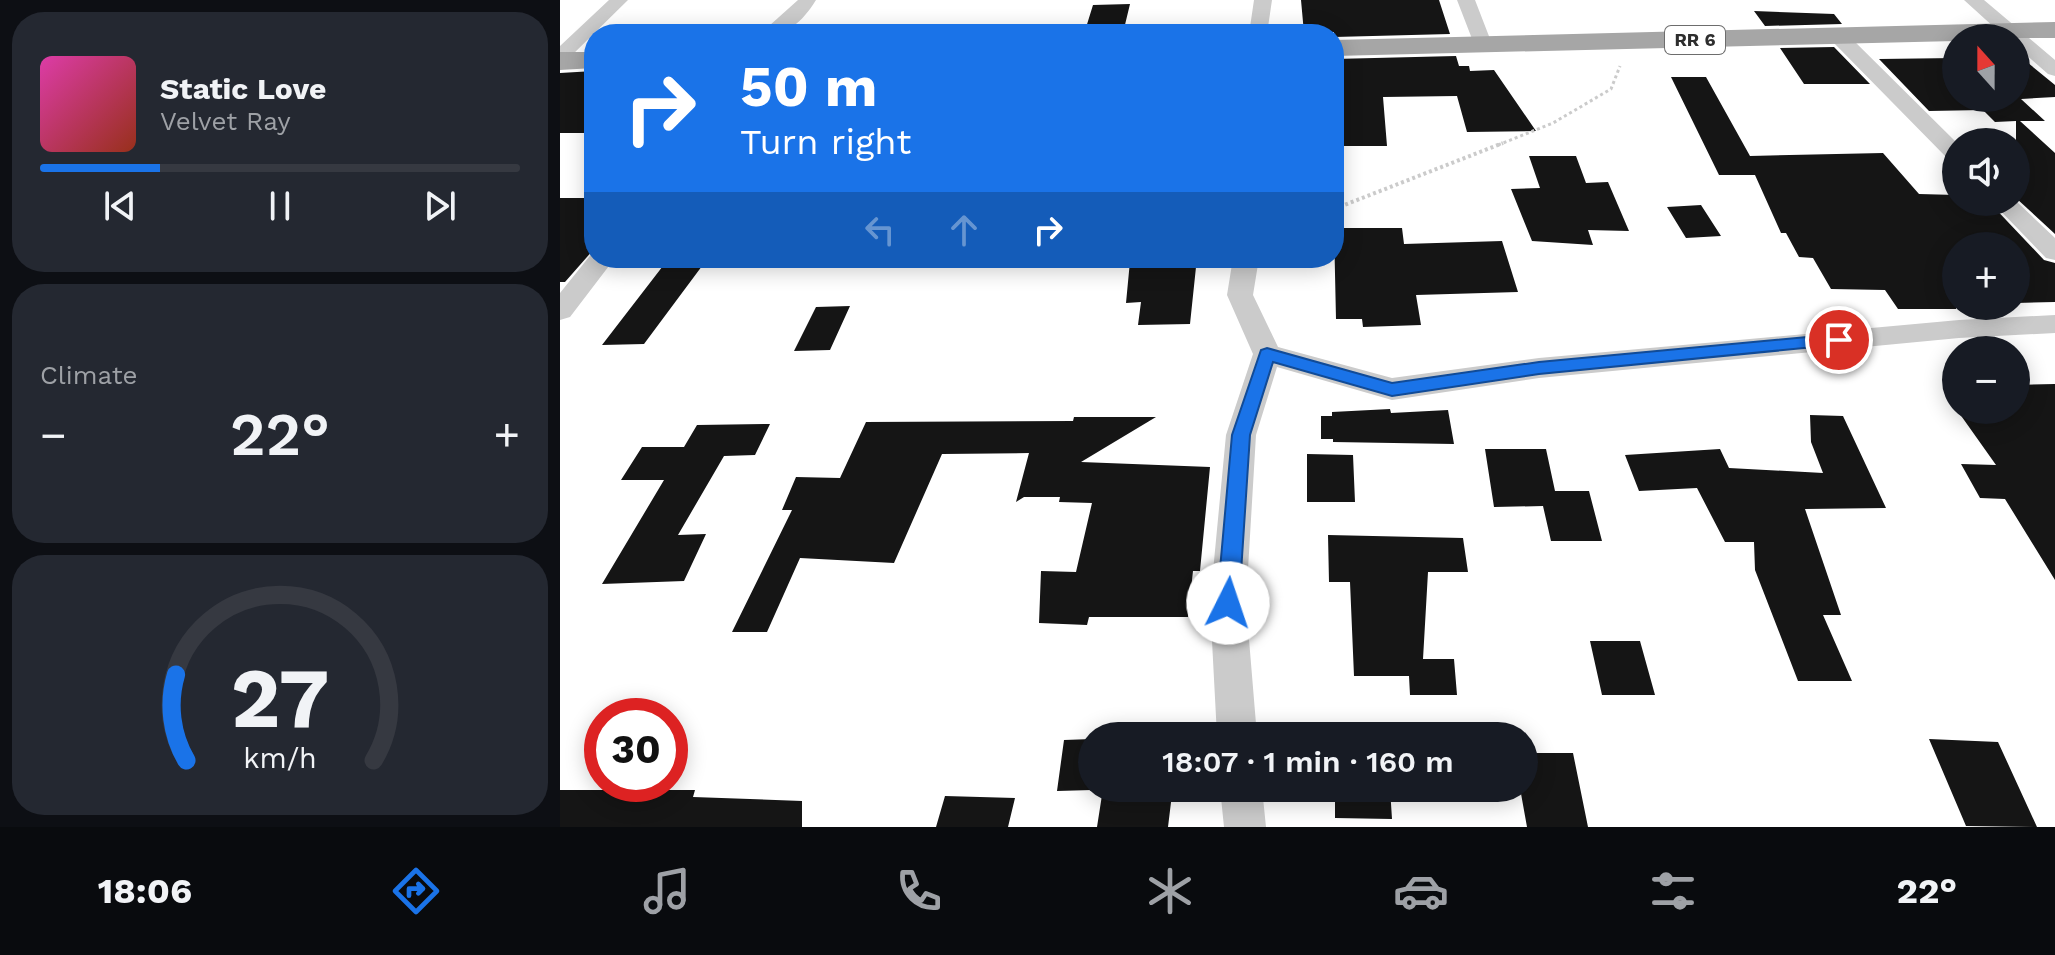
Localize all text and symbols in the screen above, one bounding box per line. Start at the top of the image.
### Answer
north arrow [1942,24,2030,112]
map controls [1942,24,2030,424]
road number: RR 6 [1665,26,1725,54]
text: 50 m [740,54,877,120]
icon: right [608,56,712,160]
text: Static Love [160,71,326,106]
text: Velvet Ray [160,106,291,136]
text: Turn right [740,121,911,163]
button: sound [1942,128,2030,216]
icon: previous [98,184,142,228]
icon: pause [258,184,302,228]
icon: next [418,184,462,228]
icon: left [858,208,902,252]
icon: ahead [942,208,986,252]
icon: right [1026,208,1070,252]
button: + [1942,232,2030,320]
pin [1805,306,1873,374]
icon: arrive [1817,318,1861,362]
button: − [1942,336,2030,424]
text: Climate [40,360,138,390]
text: 22° [230,399,330,470]
text: − [40,409,67,461]
text: + [493,409,520,461]
position arrow [1186,561,1270,645]
text: 27 [231,650,329,747]
speed limit sign: 30 [584,698,688,802]
text: km/h [243,741,317,775]
text: 18:07 · 1 min · 160 m [1162,744,1454,779]
icon: directions [388,863,444,919]
icon: music [639,863,695,919]
icon: phone [891,863,947,919]
icon: climate [1142,863,1198,919]
icon: car [1393,863,1449,919]
icon: filters [1645,863,1701,919]
text: 18:06 [98,870,192,912]
text: 22° [1896,870,1957,912]

